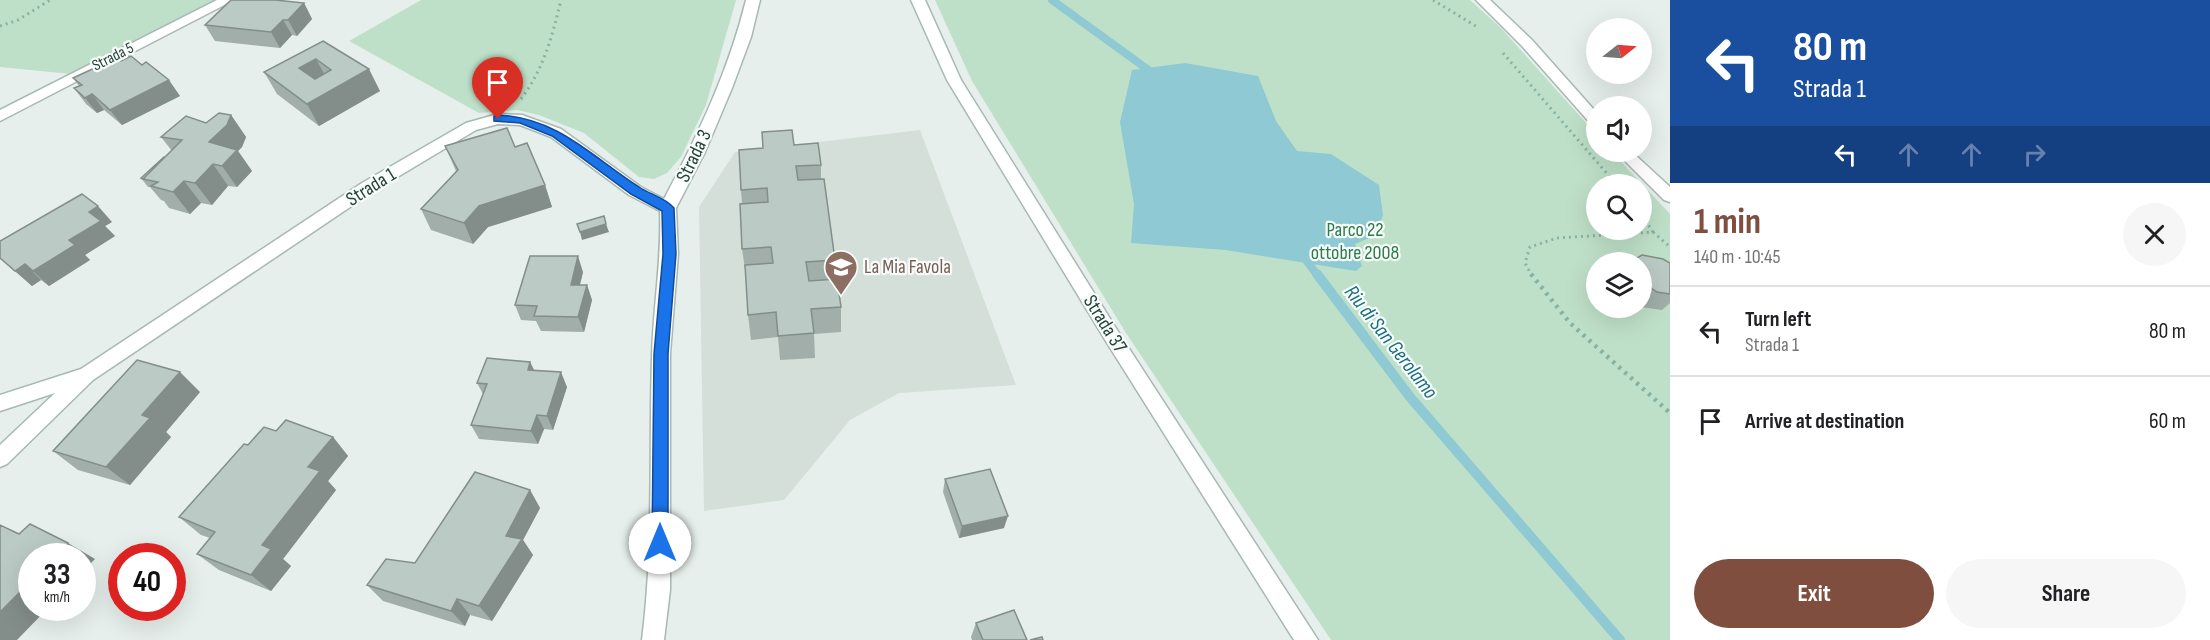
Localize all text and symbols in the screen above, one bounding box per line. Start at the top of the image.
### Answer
north arrow [1586,18,1652,84]
map controls [1586,18,1652,318]
text: 80 m [1793,22,1867,73]
icon: left [1694,24,1772,102]
street label: Strada 5 [89,39,137,75]
pin [472,57,523,119]
icon: arrive [481,66,514,99]
text: Strada 1 [1793,73,1866,105]
button: sound [1586,96,1652,162]
street label: Strada 3 [671,126,717,186]
icon: left [1829,138,1862,171]
icon: ahead [1892,138,1925,171]
icon: ahead [1955,138,1988,171]
icon: right [2018,138,2051,171]
street label: Strada 1 [342,163,400,211]
button: search [1586,174,1652,240]
text: 1 min [1694,201,1761,244]
button: close [2123,203,2186,266]
park label: Parco 22 ottobre 2008 [1311,218,1399,265]
text: 140 m · 10:45 [1694,245,1781,269]
school or university icon: La Mia Favola [823,249,859,296]
button: layers [1586,252,1652,318]
place label: La Mia Favola [864,255,951,279]
water label: Riu di San Gerolamo [1339,280,1443,404]
street label: Strada 37 [1078,291,1132,357]
text: Turn left [1745,306,1811,333]
icon: left [1694,315,1727,348]
text: 80 m [2149,318,2186,345]
text: Strada 1 [1745,333,1799,357]
icon: arrive [1694,405,1727,438]
text: Arrive at destination [1745,408,1904,435]
text: 60 m [2149,408,2186,435]
position arrow [628,511,692,575]
speed limit sign: 40 [108,543,186,621]
text: 33 [44,557,70,593]
button: Exit [1694,559,1934,628]
button: Share [1946,559,2186,628]
text: km/h [44,588,70,607]

